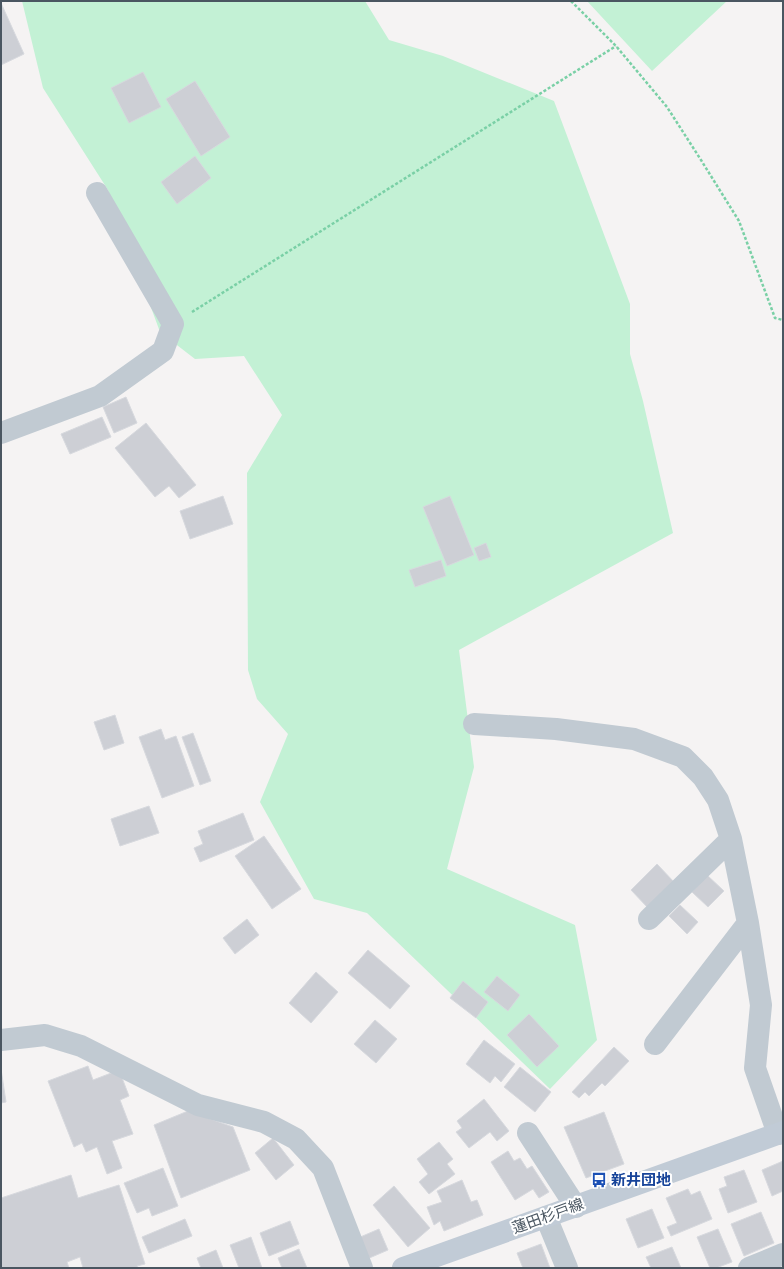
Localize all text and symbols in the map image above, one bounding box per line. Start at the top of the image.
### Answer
place label: 新井団地 [611,1168,671,1191]
bus stop icon: 新井団地 [590,1171,608,1189]
street label: 蓮田杉戸線 [509,1192,587,1239]

